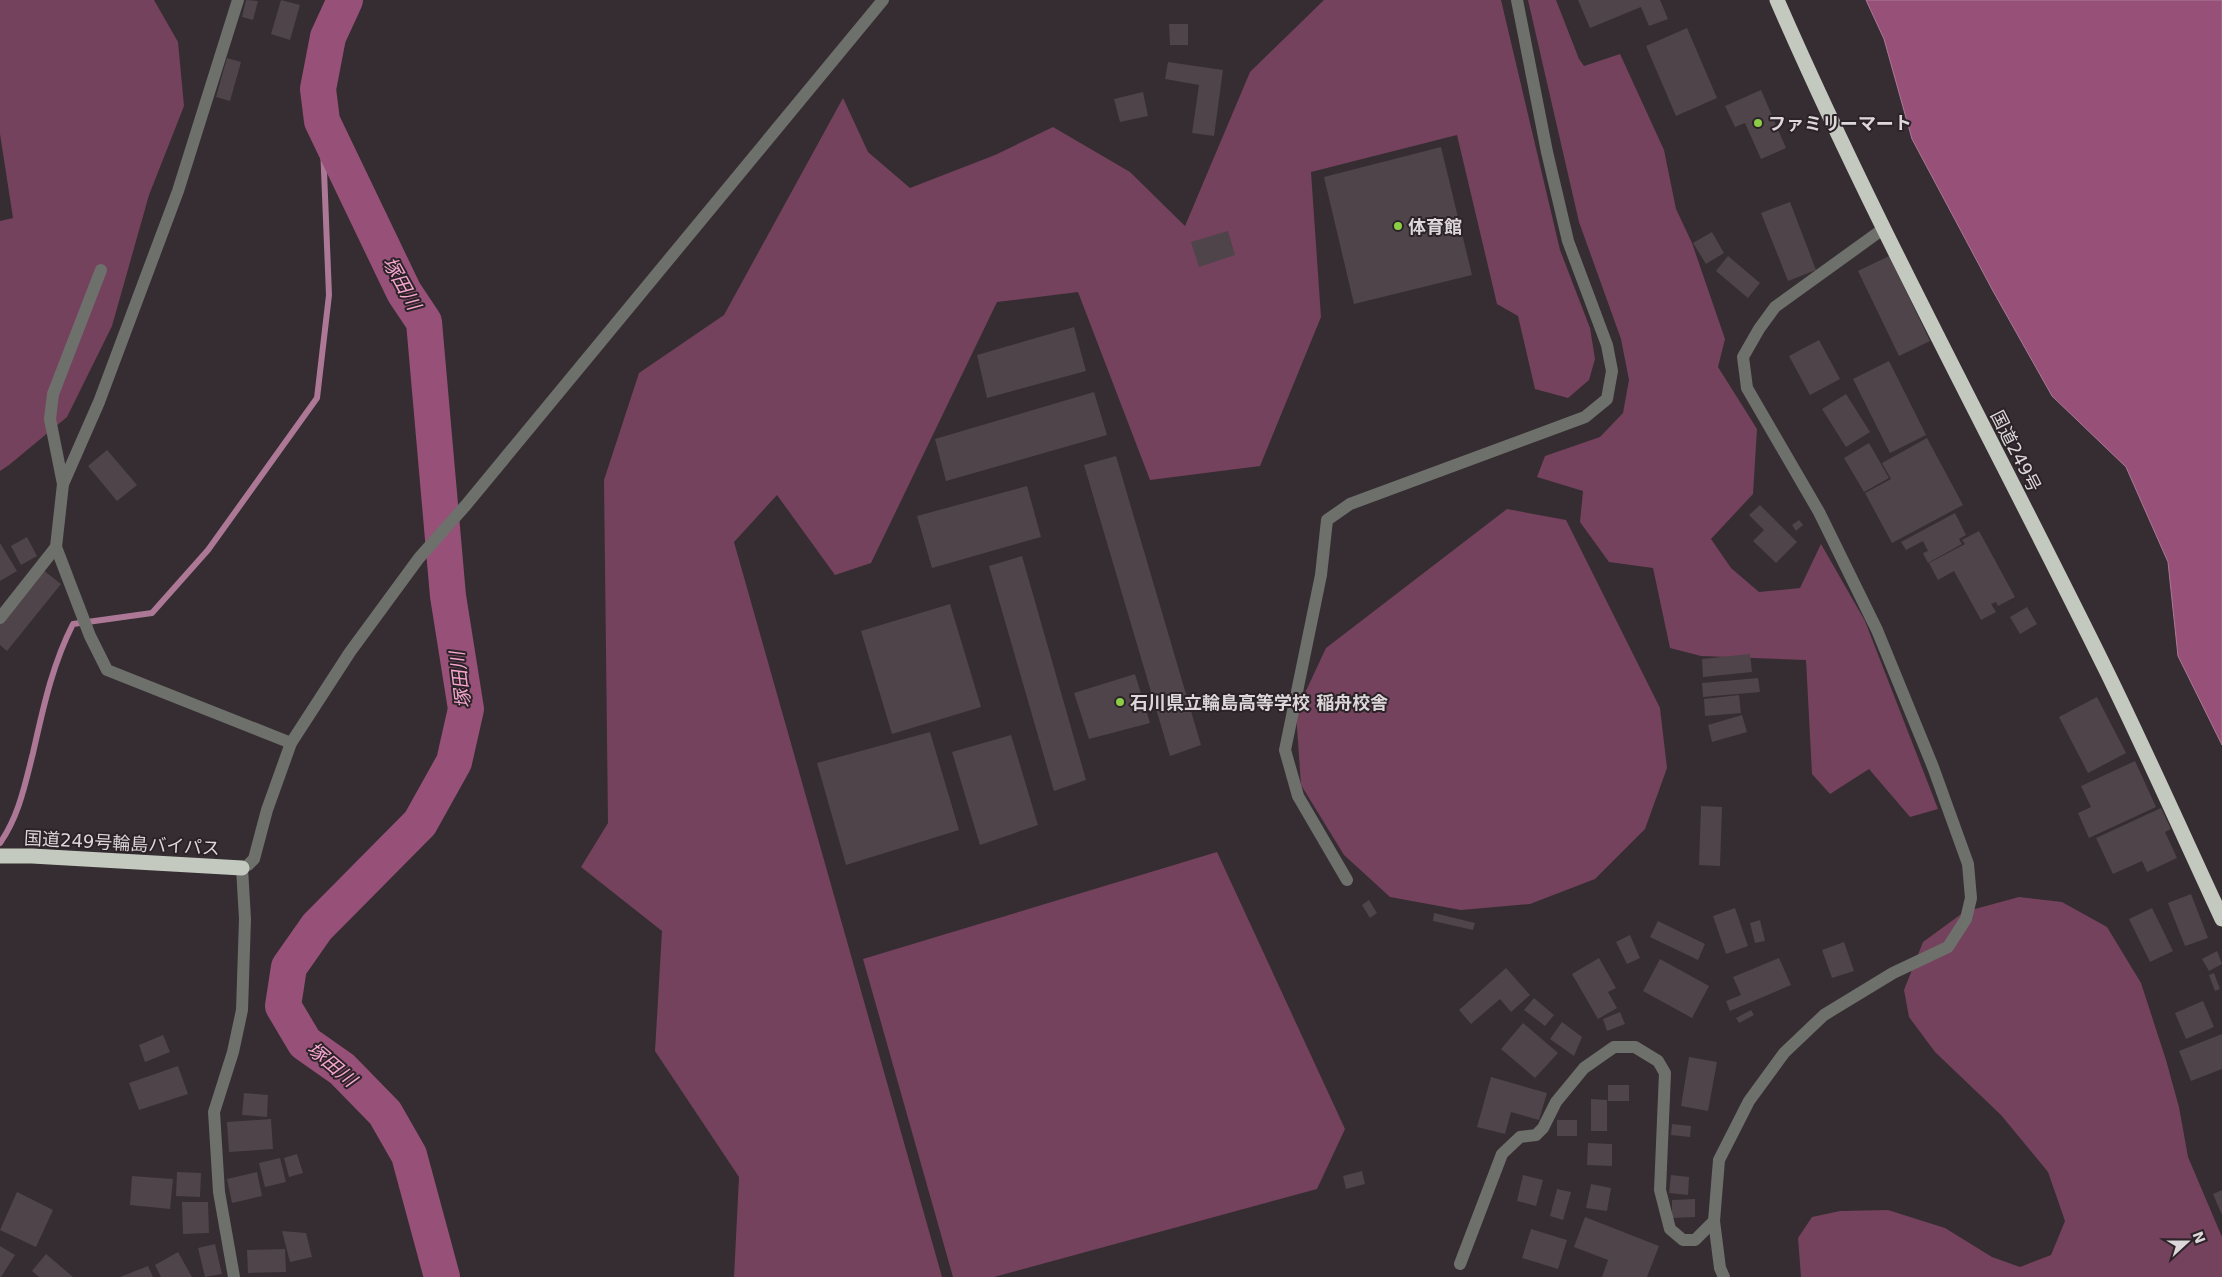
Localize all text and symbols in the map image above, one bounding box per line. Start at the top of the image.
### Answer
place label: ファミリーマート [1768,113,1912,134]
marker: ファミリーマート [1752,117,1764,129]
place label: 体育館 [1408,216,1462,237]
marker: 体育館 [1392,220,1404,232]
water label: 塚田川 [379,253,426,315]
street label: 国道249号 [1987,407,2045,495]
water label: 塚田川 [445,648,474,710]
place label: 石川県立輪島高等学校 稲舟校舎 [1130,692,1388,713]
marker: 石川県立輪島高等学校 稲舟校舎 [1114,696,1126,708]
street label: 国道249号輪島バイパス [24,827,220,859]
water label: 塚田川 [303,1037,362,1092]
north arrow [2162,1217,2212,1267]
text: N [2190,1229,2209,1246]

